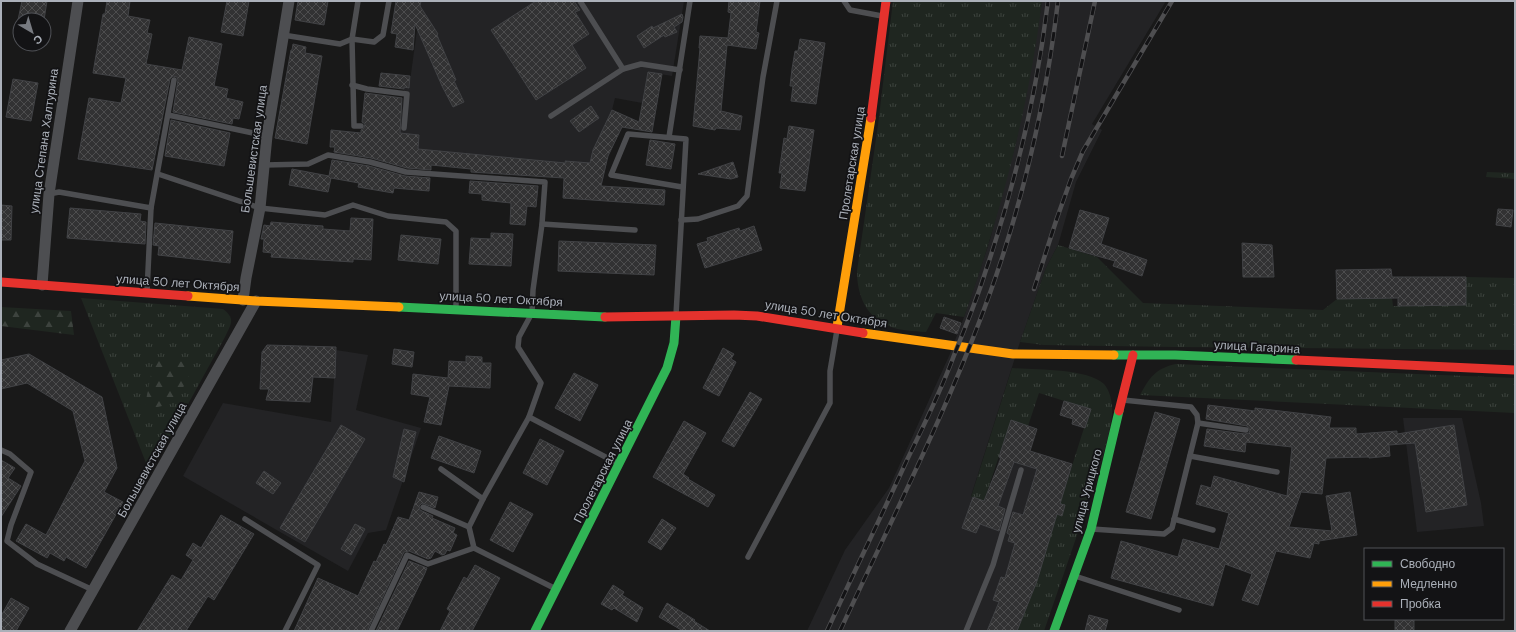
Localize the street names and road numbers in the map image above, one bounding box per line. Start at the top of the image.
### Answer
street label: улица Степана Халтурина [26,67,62,215]
street label: Большевистская улица [237,84,271,214]
street label: Пролетарская улица [835,105,869,221]
street label: улица 50 лет Октября [116,271,240,295]
street label: улица 50 лет Октября [439,288,563,310]
street label: улица 50 лет Октября [764,296,888,332]
street label: улица Гагарина [1214,337,1301,357]
street label: Большевистская улица [114,399,190,520]
street label: Пролетарская улица [570,416,636,526]
street label: улица Урицкого [1068,447,1106,535]

